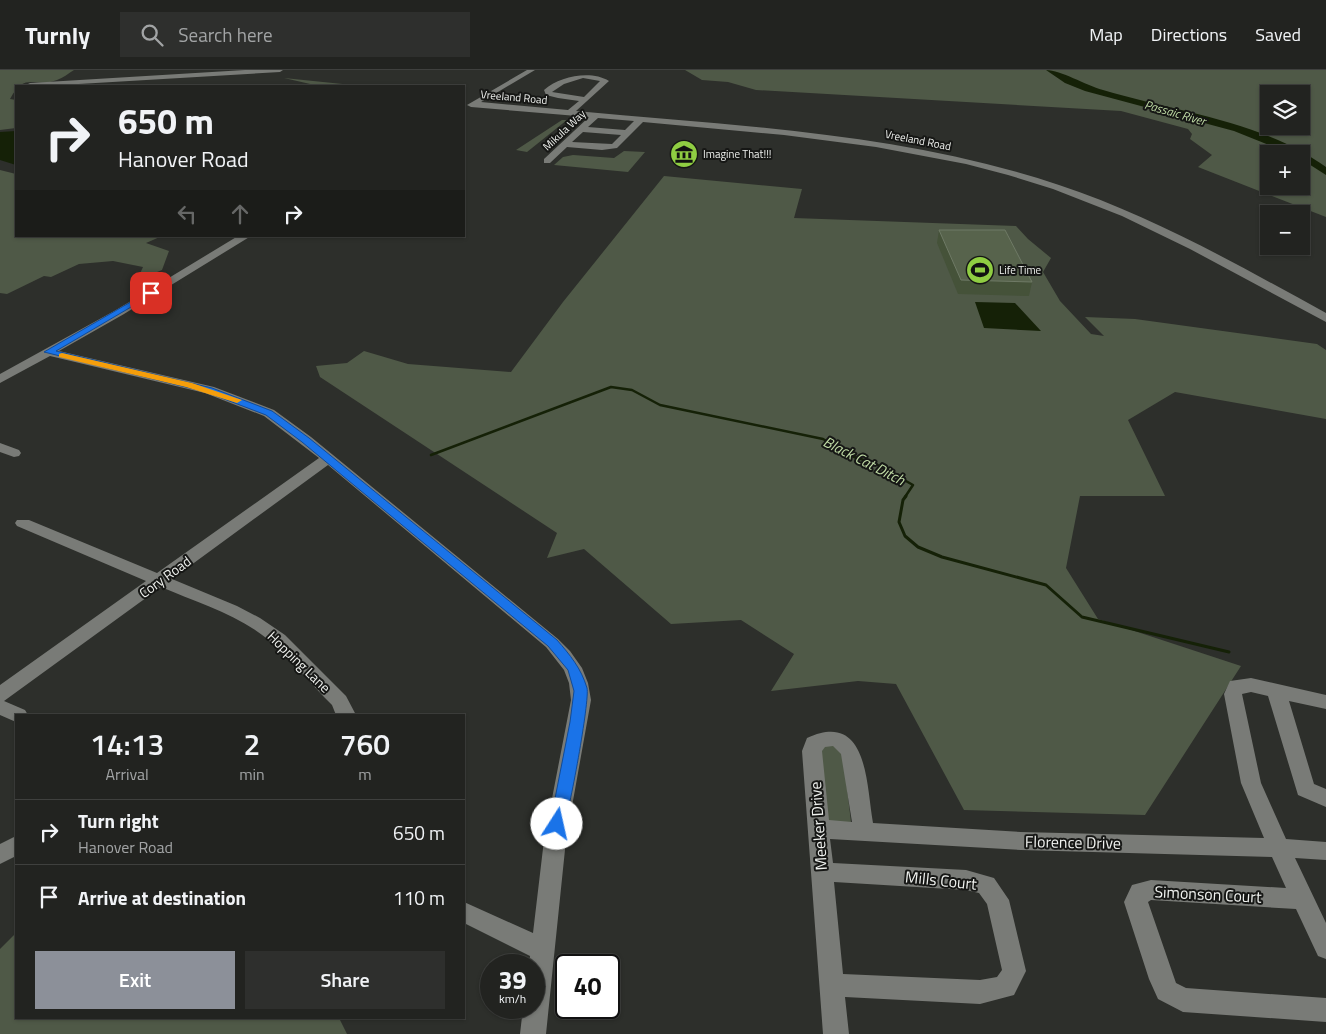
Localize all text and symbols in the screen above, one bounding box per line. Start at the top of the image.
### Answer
search box [120,12,470,57]
text: Turnly [25,17,90,53]
text: Search here [178,20,273,49]
icon: search [138,21,166,49]
text: Map [1089,21,1123,48]
text: Directions [1151,21,1227,48]
text: Saved [1255,21,1301,48]
map controls [1260,85,1310,255]
button: layers [1260,85,1310,135]
street label: Vreeland Road [480,86,548,108]
text: 650 m [118,94,214,148]
water label: Passaic River [1142,95,1210,131]
icon: right [35,105,100,170]
street label: Mikula Way [539,105,590,154]
street label: Vreeland Road [884,126,953,154]
museum icon: Imagine That!!! [669,139,699,169]
text: Hanover Road [118,142,249,176]
button: + [1260,145,1310,195]
place label: Imagine That!!! [703,146,772,162]
icon: left [173,200,201,228]
icon: ahead [226,200,254,228]
icon: right [279,200,307,228]
button: − [1260,205,1310,255]
sports icon: Life Time [965,255,995,285]
place label: Life Time [999,262,1042,278]
pin [130,272,172,314]
icon: arrive [137,279,165,307]
water label: Black Cat Ditch [819,430,910,491]
street label: Cory Road [134,551,195,603]
street label: Hopping Lane [263,626,336,697]
text: 14:13 [90,721,164,767]
text: 2 [244,721,260,767]
text: 760 [340,721,390,767]
text: Arrival [105,762,149,786]
text: min [239,762,265,786]
text: m [358,762,372,786]
street label: Meeker Drive [803,781,833,871]
position arrow [530,797,582,849]
text: Turn right [78,806,159,835]
icon: right [35,818,63,846]
text: 650 m [393,818,445,847]
street label: Florence Drive [1025,829,1121,855]
text: Hanover Road [78,835,173,859]
street label: Mills Court [904,864,978,896]
street label: Simonson Court [1154,879,1263,909]
icon: arrive [35,883,63,911]
text: Arrive at destination [78,883,246,912]
text: 110 m [393,883,445,912]
button: Exit [35,951,235,1009]
button: Share [245,951,445,1009]
speed limit sign: 40 [555,954,620,1019]
text: 39 [498,961,527,999]
text: km/h [499,989,526,1008]

